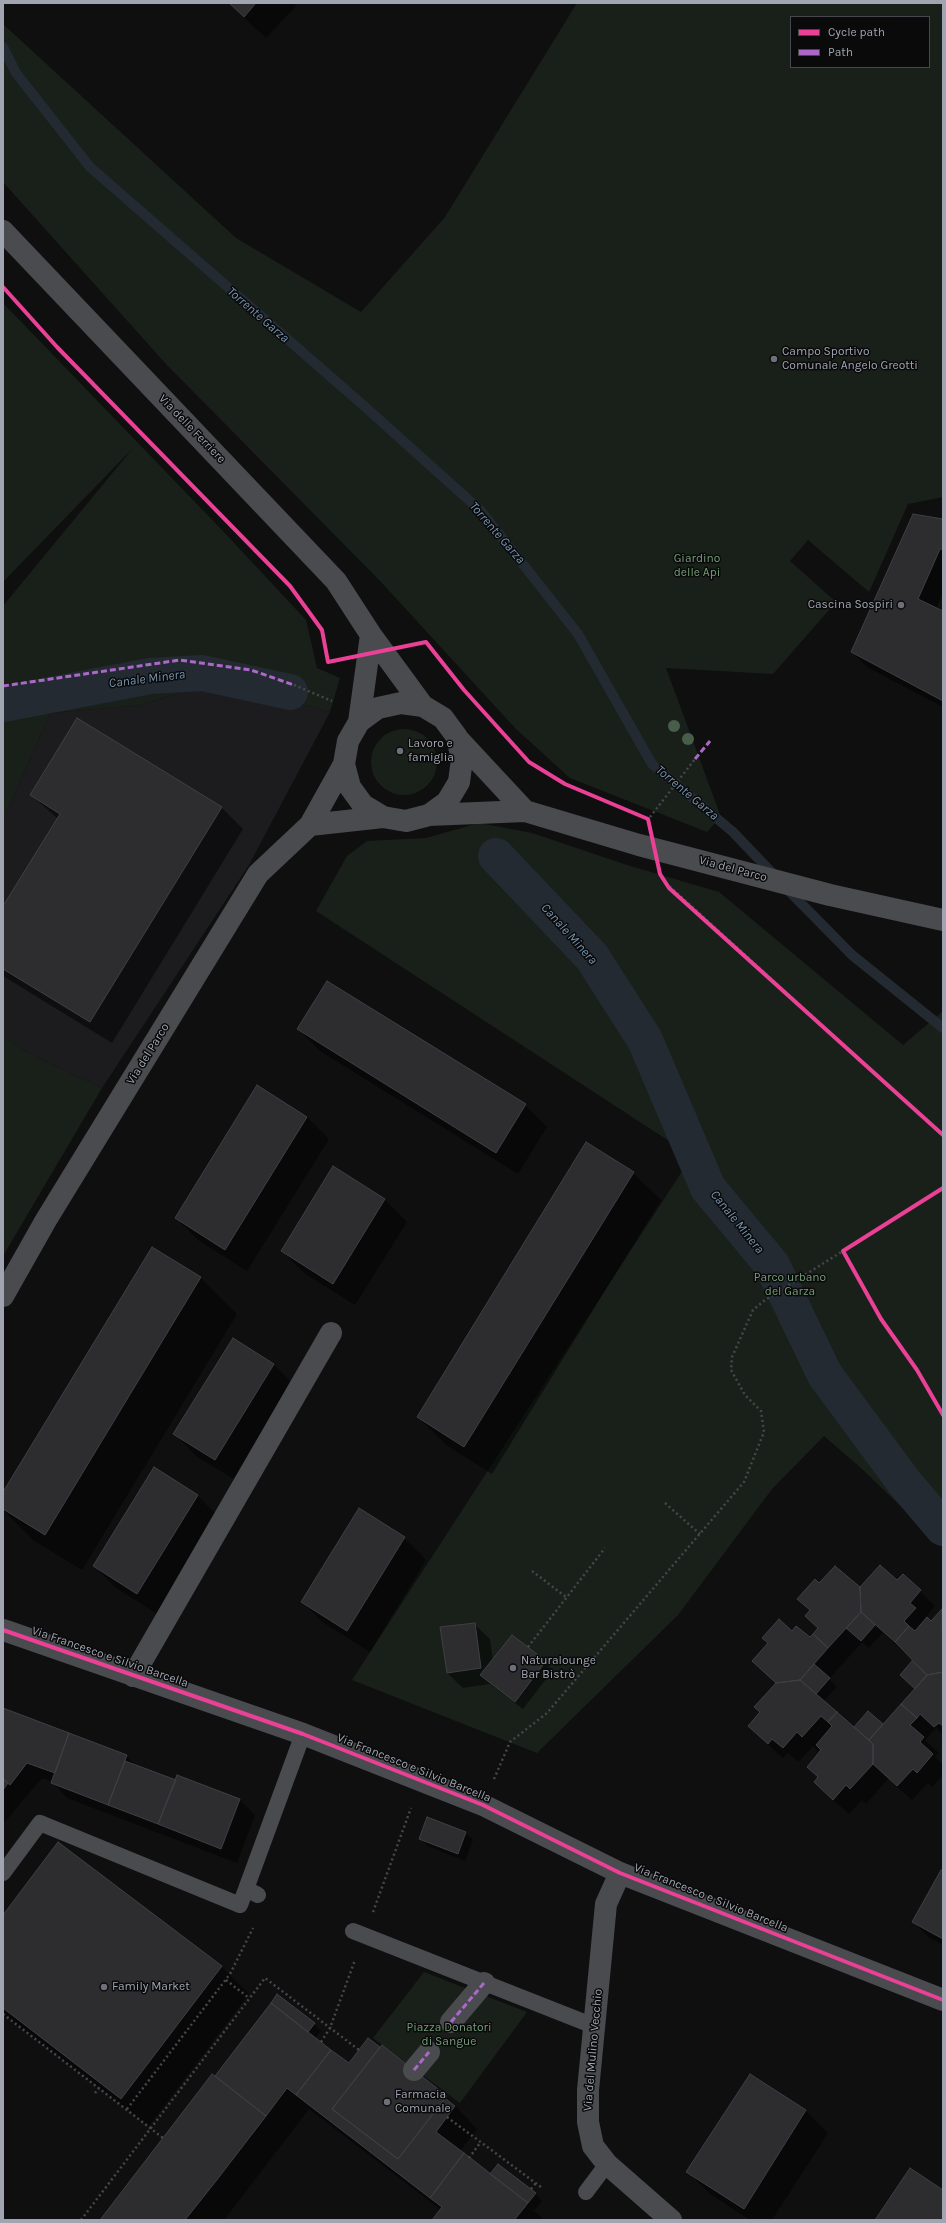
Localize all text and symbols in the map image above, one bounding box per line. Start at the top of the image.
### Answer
legend [790,16,930,68]
text: Cycle path [828,25,885,39]
text: Path [828,45,853,59]
water label: Torrente Garza [224,284,292,346]
place label: Campo Sportivo Comunale Angelo Greotti [782,345,918,373]
marker: Campo Sportivo Comunale Angelo Greotti [769,354,779,364]
street label: Via delle Ferriere [156,392,228,466]
water label: Torrente Garza [466,499,528,567]
park label: Giardino delle Api [674,552,720,580]
place label: Cascina Sospiri [808,598,893,612]
marker: Cascina Sospiri [896,600,906,610]
water label: Canale Minera [108,667,186,691]
place label: Lavoro e famiglia [408,737,454,765]
marker: Lavoro e famiglia [395,746,405,756]
water label: Torrente Garza [652,762,722,824]
street label: Via del Parco [698,853,768,885]
water label: Canale Minera [537,900,601,968]
street label: Via del Parco [123,1021,173,1087]
water label: Canale Minera [707,1187,767,1257]
park label: Parco urbano del Garza [754,1271,826,1299]
street label: Via Francesco e Silvio Barcella [30,1623,190,1691]
place label: Naturalounge Bar Bistrò [521,1654,596,1682]
marker: Naturalounge Bar Bistrò [508,1663,518,1673]
street label: Via Francesco e Silvio Barcella [335,1730,493,1806]
street label: Via Francesco e Silvio Barcella [632,1860,790,1936]
place label: Family Market [112,1980,190,1994]
marker: Family Market [99,1982,109,1992]
street label: Via del Mulino Vecchio [580,1988,606,2112]
park label: Piazza Donatori di Sangue [407,2021,491,2049]
place label: Farmacia Comunale [395,2088,451,2116]
marker: Farmacia Comunale [382,2097,392,2107]

